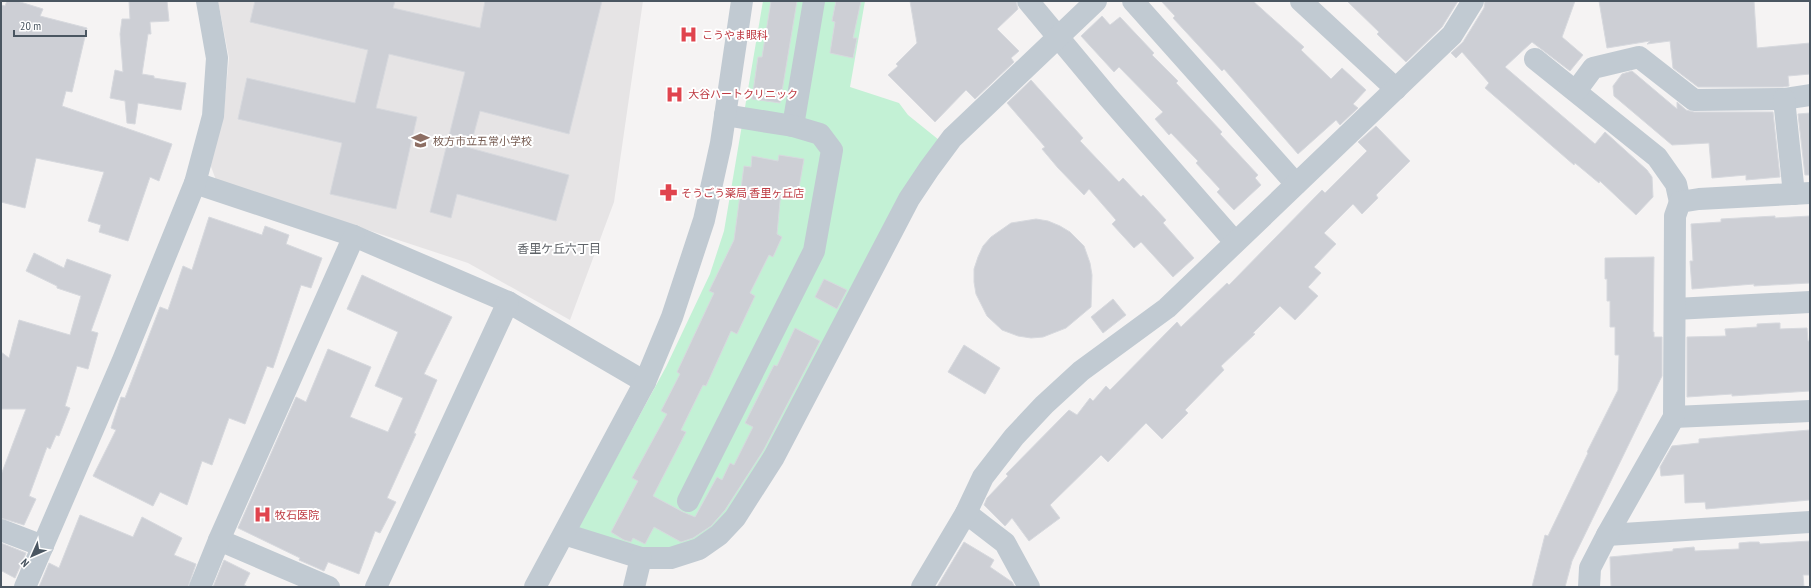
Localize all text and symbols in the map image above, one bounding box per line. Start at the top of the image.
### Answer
scale bar [14,12,86,38]
text: 20 m [20,18,41,33]
hospital icon: こうやま眼科 [679,25,699,45]
place label: こうやま眼科 [702,28,768,42]
hospital icon: 大谷ハートクリニック [665,84,685,104]
place label: 大谷ハートクリニック [688,87,798,101]
school or university icon: 枚方市立五常小学校 [410,131,430,151]
place label: 枚方市立五常小学校 [433,134,532,148]
pharmacy icon: そうごう薬局 香里ヶ丘店 [658,183,678,203]
place label: そうごう薬局 香里ヶ丘店 [681,186,804,200]
district label: 香里ケ丘六丁目 [517,241,601,256]
hospital icon: 牧石医院 [252,505,272,525]
place label: 牧石医院 [275,508,319,522]
north arrow [12,536,52,576]
text: N [18,556,32,570]

